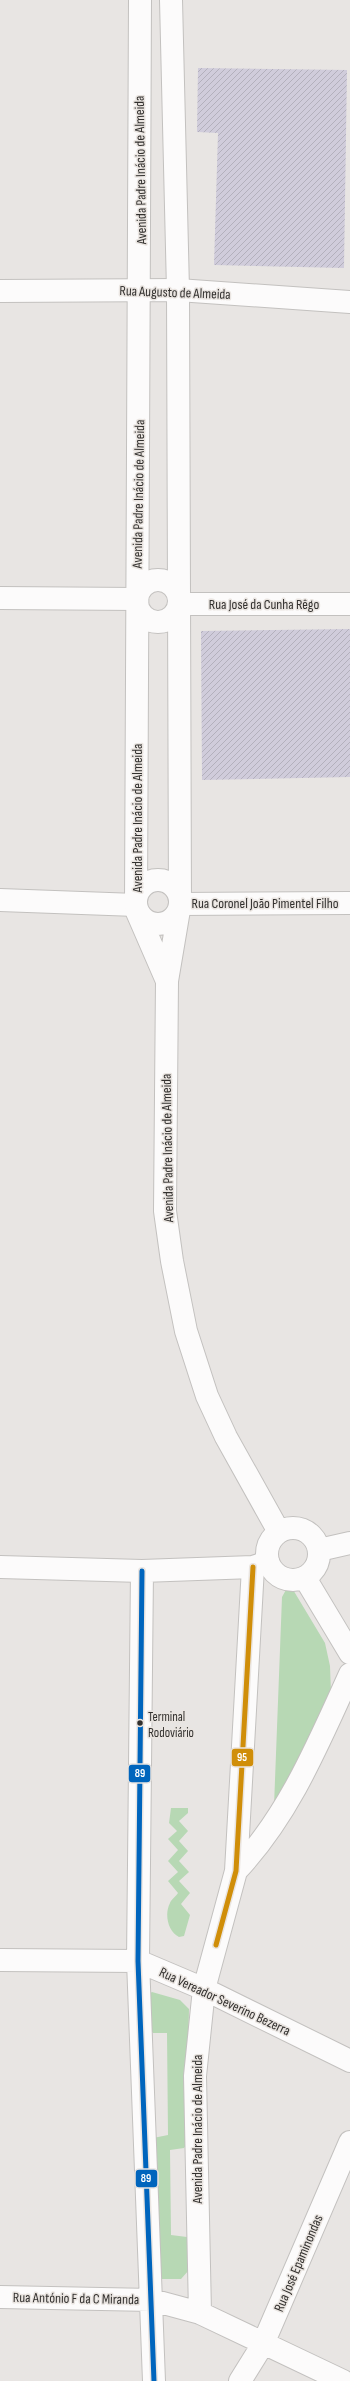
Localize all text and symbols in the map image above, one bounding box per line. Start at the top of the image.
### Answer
street label: Avenida Padre Inácio de Almeida [131,95,150,246]
street label: Rua Augusto de Almeida [119,282,231,303]
street label: Avenida Padre Inácio de Almeida [129,419,148,570]
street label: Rua José da Cunha Rêgo [209,596,319,613]
street label: Avenida Padre Inácio de Almeida [129,744,146,893]
street label: Rua Coronel João Pimentel Filho [192,895,339,912]
street label: Avenida Padre Inácio de Almeida [158,1073,177,1224]
place label: Terminal Rodoviário [148,1709,194,1741]
marker: Terminal Rodoviário [135,1718,145,1728]
line badge: 95 [231,1748,254,1767]
text: 95 [237,1751,247,1764]
line badge: 89 [128,1764,151,1783]
text: 89 [135,1767,145,1780]
street label: Rua Vereador Severino Bezerra [157,1964,293,2039]
street label: Avenida Padre Inácio de Almeida [189,2055,206,2204]
line badge: 89 [135,2169,158,2188]
text: 89 [141,2172,151,2185]
street label: Rua José Epaminondas [270,2212,327,2314]
street label: Rua António F da C Miranda [13,2289,139,2308]

